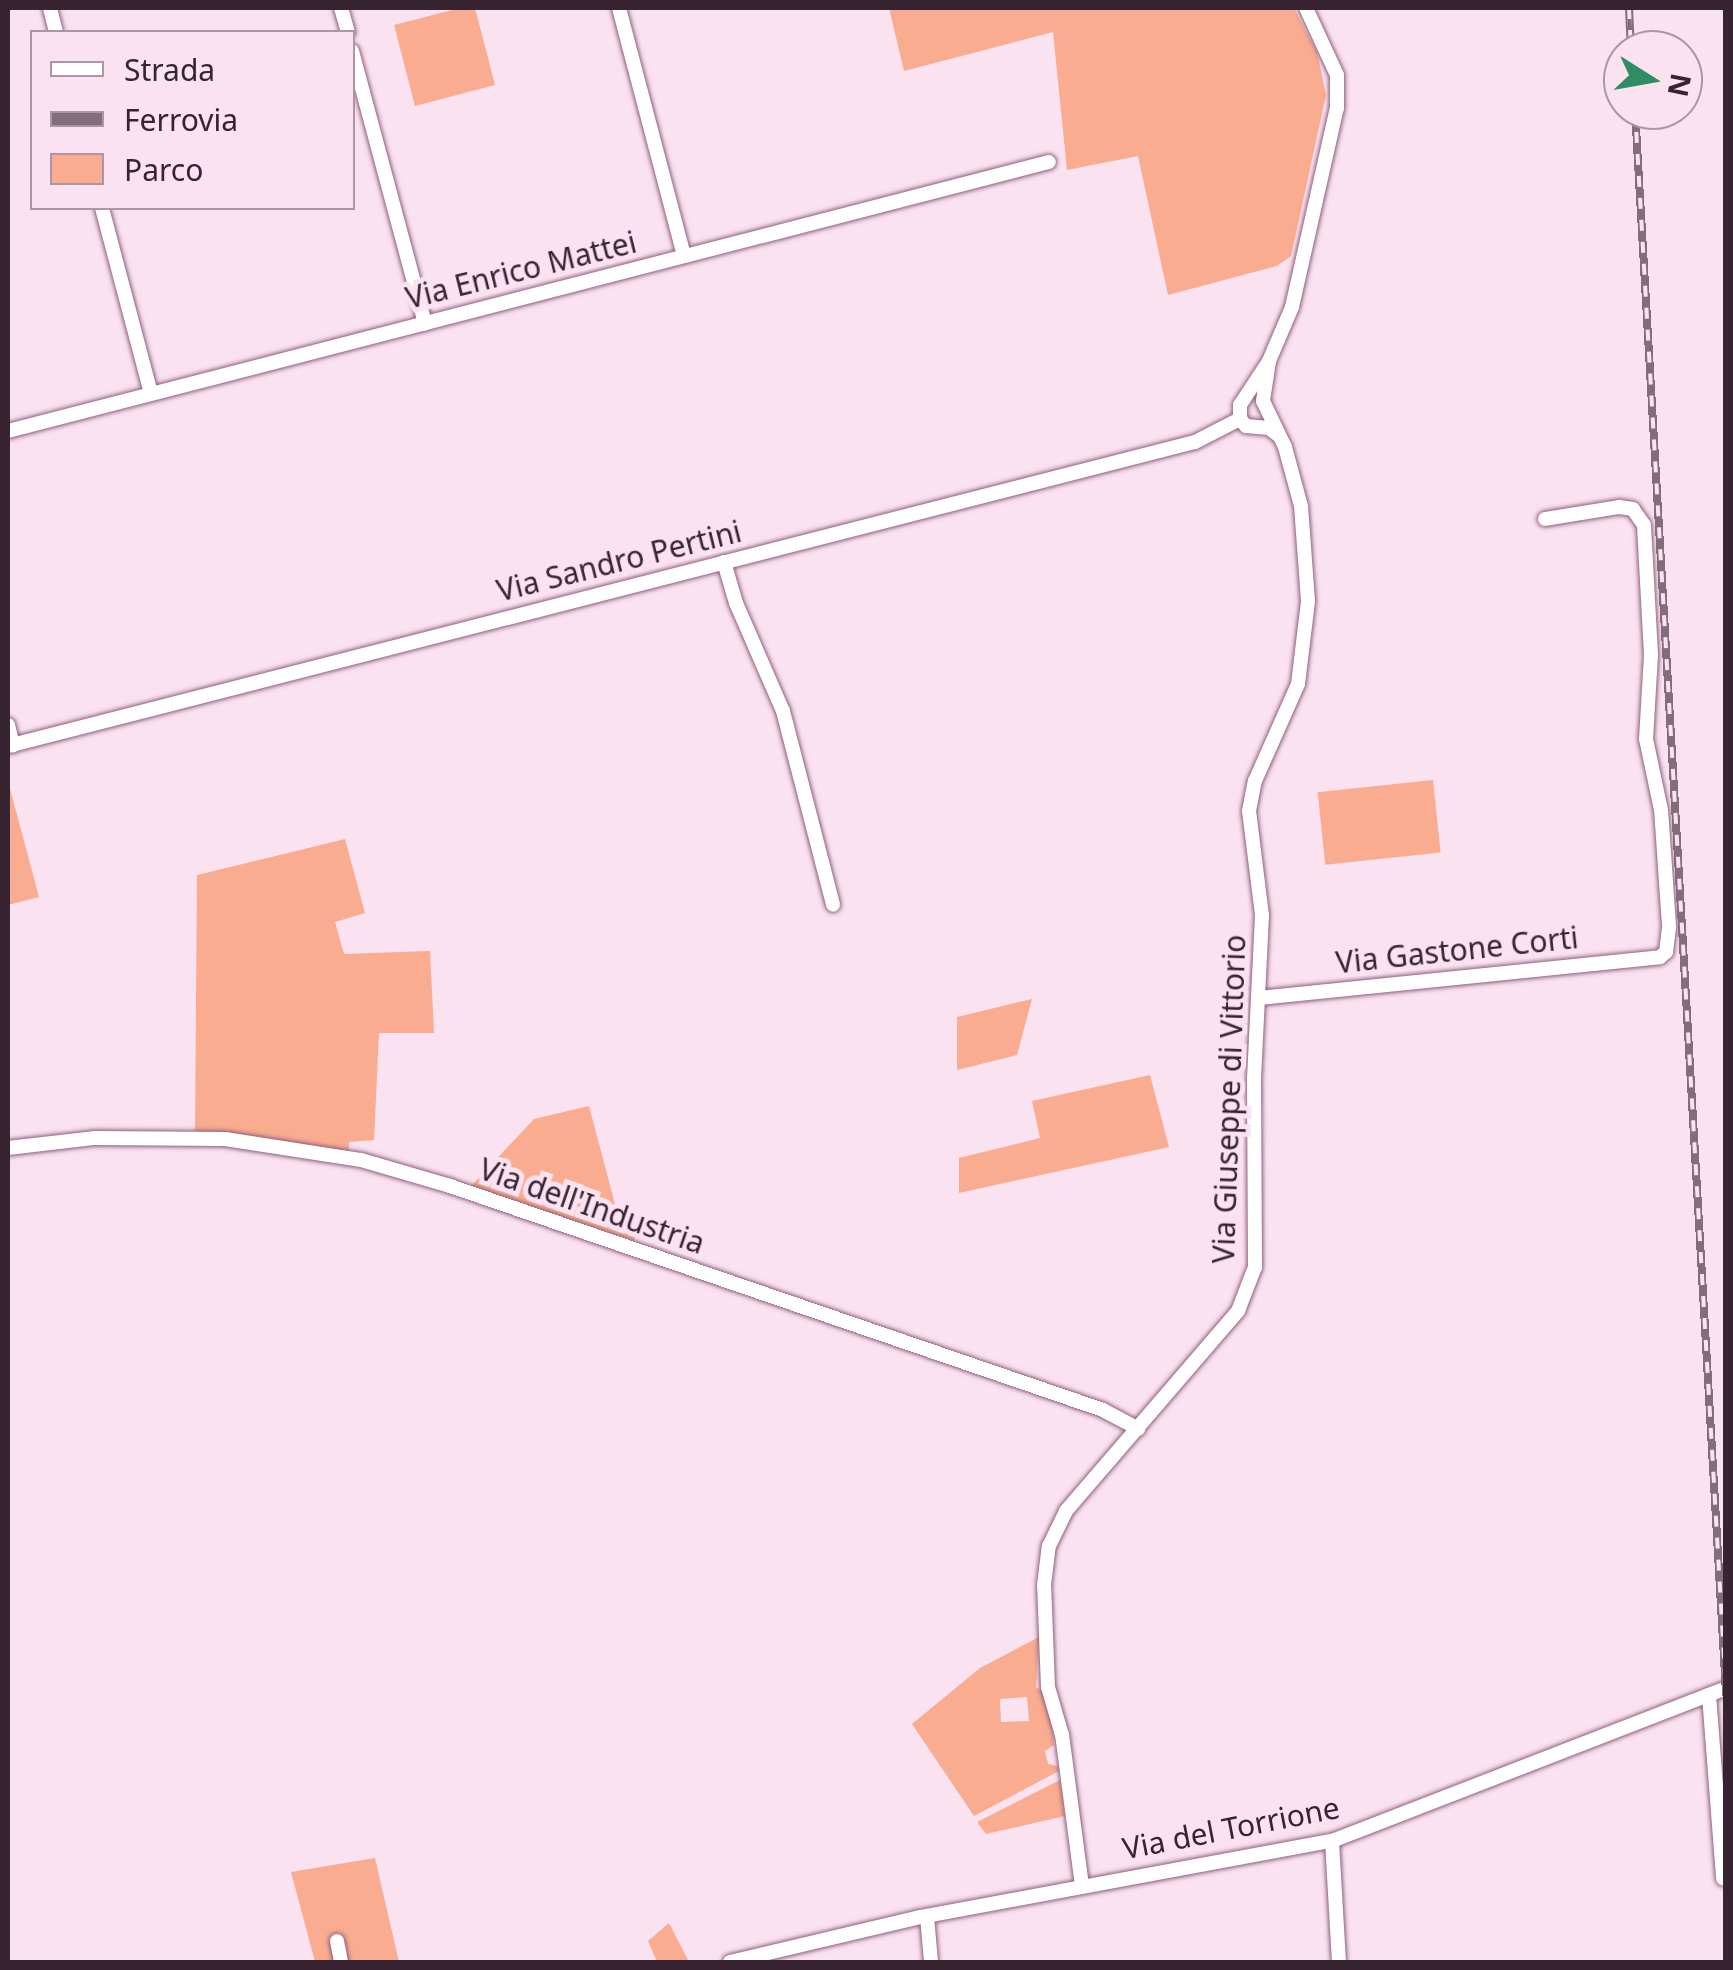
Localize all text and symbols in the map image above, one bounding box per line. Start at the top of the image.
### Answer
legend [30,30,355,210]
north arrow [1603,30,1703,130]
text: Strada [124,49,215,90]
text: N [1660,71,1701,100]
text: Ferrovia [124,99,238,140]
text: Parco [124,149,203,190]
street label: Via Enrico Mattei [402,224,640,316]
street label: Via Sandro Pertini [493,513,745,609]
street label: Via Gastone Corti [1334,919,1580,981]
street label: Via Giuseppe di Vittorio [1205,934,1253,1264]
street label: Via dell'Industria [475,1151,709,1261]
street label: Via del Torrione [1120,1789,1342,1867]

